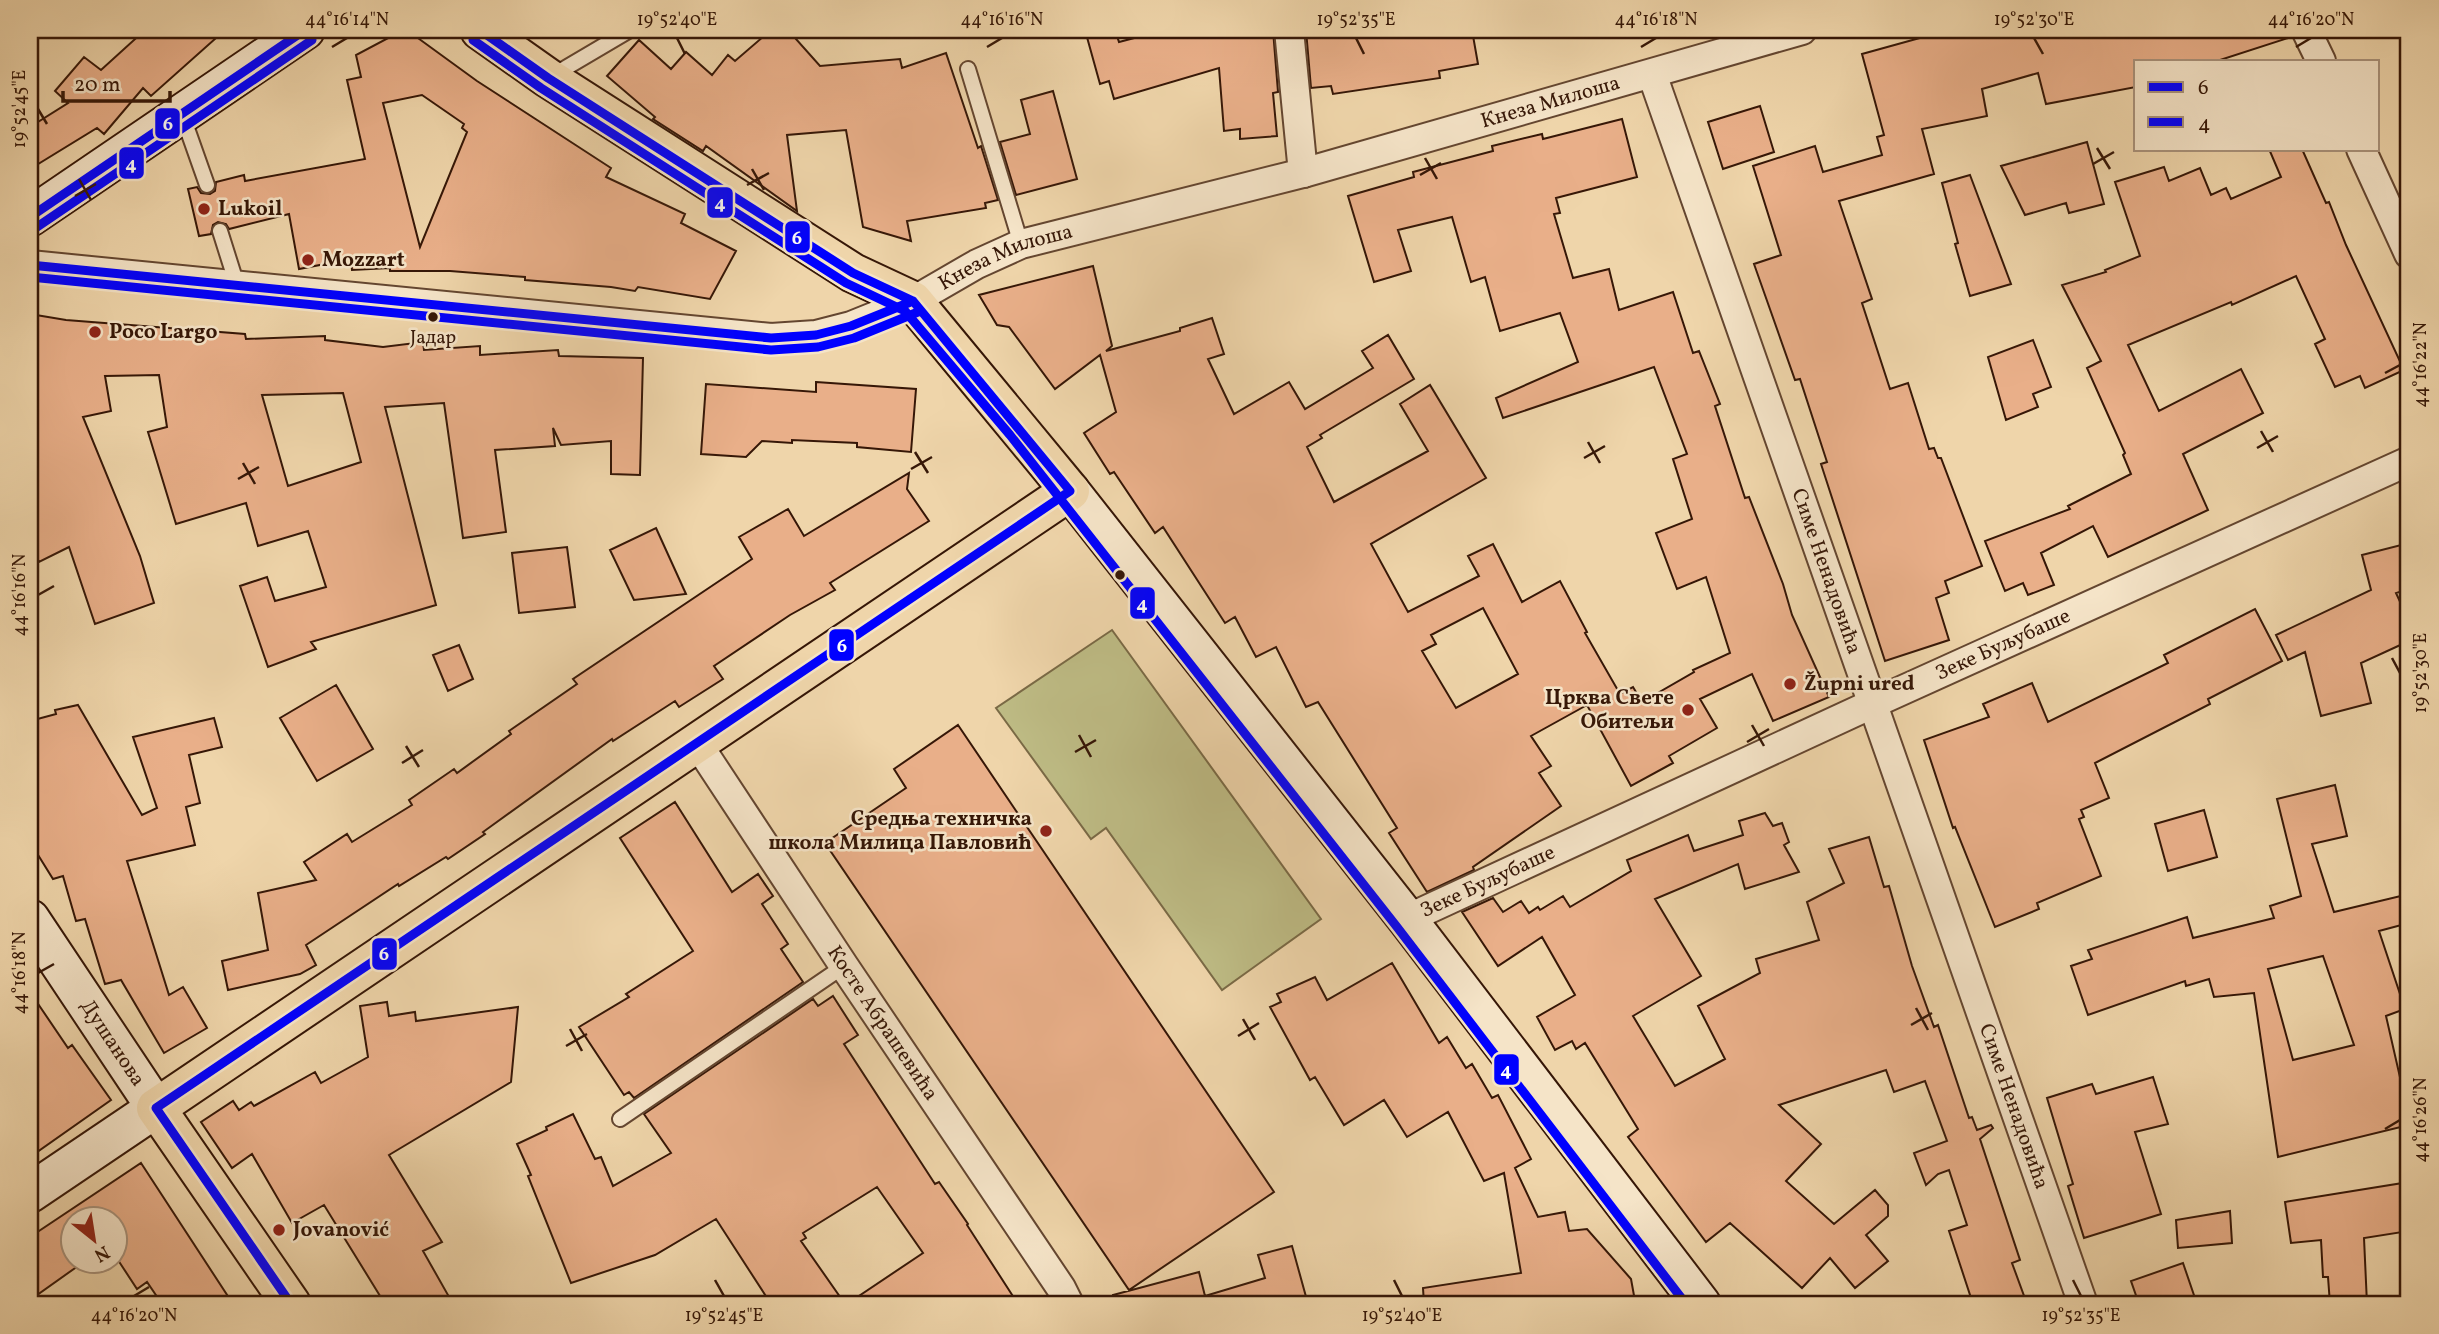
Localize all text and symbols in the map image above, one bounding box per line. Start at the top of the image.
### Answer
text: 44°16'14"N [305,8,389,33]
text: 19°52'40"E [637,8,717,33]
text: 44°16'16"N [961,8,1043,33]
text: 19°52'35"E [1316,8,1396,33]
text: 44°16'18"N [1615,8,1698,33]
text: 19°52'30"E [1994,8,2074,33]
text: 44°16'20"N [2268,8,2354,33]
scale bar [63,60,170,104]
legend [2134,60,2380,150]
street label: Кнеза Милоша [1477,68,1623,136]
text: 19°52'45"E [8,70,33,148]
text: 20 m [74,71,120,100]
text: 6 [2198,74,2209,103]
line badge: 6 [154,107,181,140]
text: 4 [2198,110,2211,139]
text: 6 [163,112,173,138]
line badge: 4 [118,146,145,180]
text: 4 [125,152,137,178]
line badge: 4 [706,186,734,219]
text: 4 [714,191,726,217]
place label: Lukoil [218,195,282,224]
marker: Lukoil [196,201,212,217]
street label: Кнеза Милоша [933,217,1076,298]
line badge: 6 [784,220,811,254]
text: 6 [792,226,802,252]
place label: Mozzart [322,246,405,275]
marker: Mozzart [300,252,316,268]
marker: Јадар [426,310,440,324]
place label: Poco Largo [109,318,218,347]
text: 44°16'22"N [2409,322,2434,408]
marker: Poco Largo [87,324,103,340]
place label: Јадар [410,325,456,351]
street label: Симе Ненадовића [1784,485,1869,658]
text: 44°16'16"N [8,554,33,636]
unlabelled marker [1113,568,1127,582]
line badge: 4 [1129,586,1156,620]
text: 4 [1136,592,1148,618]
street label: Зеке Буљубаше [1931,602,2075,688]
line badge: 6 [828,628,855,662]
text: 19°52'30"E [2409,633,2434,713]
text: 6 [837,634,847,660]
place label: Župni ured [1804,670,1915,699]
marker: Župni ured [1782,676,1798,692]
place label: Црква Свете Обитељи [1545,684,1674,737]
marker: Црква Свете Обитељи [1680,702,1696,718]
place label: Средња техничка школа Милица Павловић [769,805,1032,858]
marker: Средња техничка школа Милица Павловић [1038,823,1054,839]
street label: Зеке Буљубаше [1416,838,1560,925]
text: 44°16'18"N [8,932,33,1015]
line badge: 6 [371,937,398,971]
street label: Косте Абрашевића [820,940,945,1106]
text: 6 [379,942,389,968]
street label: Душанова [73,994,152,1092]
street label: Симе Ненадовића [1971,1020,2056,1193]
line badge: 4 [1493,1053,1520,1086]
text: 4 [1500,1058,1512,1084]
text: 44°16'26"N [2409,1077,2434,1163]
north arrow [60,1204,130,1274]
place label: Jovanović [292,1216,389,1245]
marker: Jovanović [271,1222,287,1238]
text: N [89,1238,114,1268]
text: 44°16'20"N [91,1304,177,1329]
text: 19°52'45"E [685,1304,763,1329]
text: 19°52'40"E [1362,1304,1442,1329]
text: 19°52'35"E [2041,1304,2121,1329]

